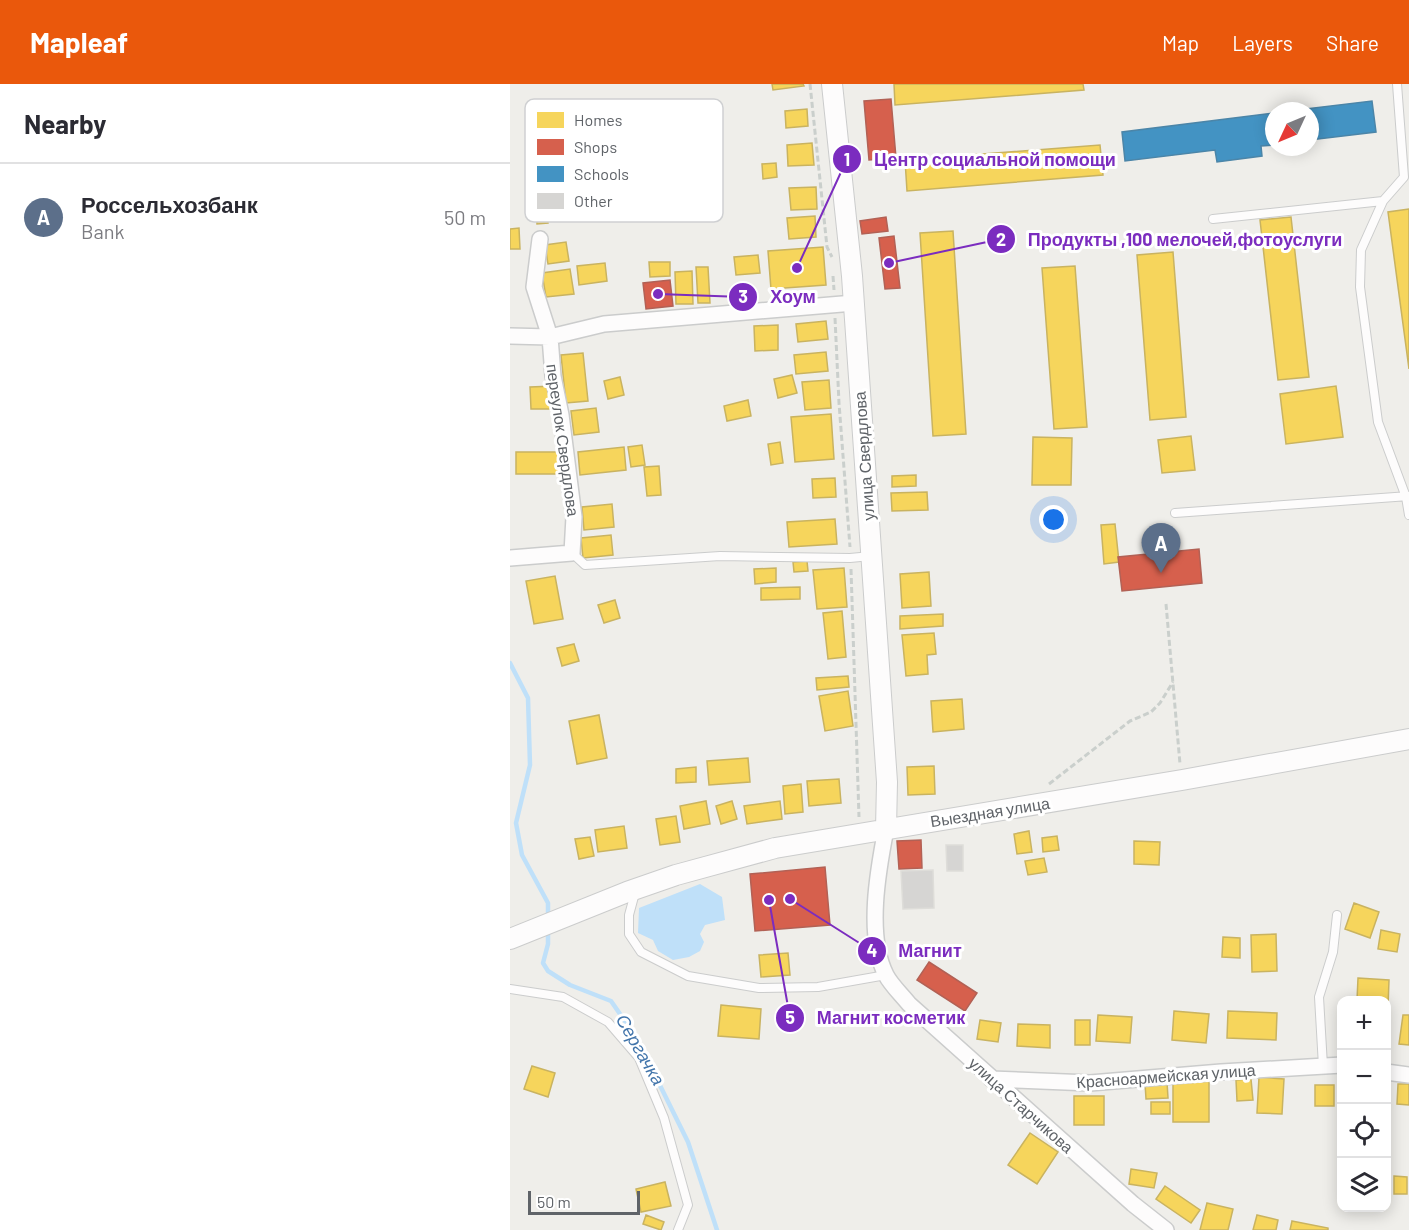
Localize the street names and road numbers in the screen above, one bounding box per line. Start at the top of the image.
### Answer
street label: переулок Свердлова [543,362,584,517]
street label: улица Свердлова [850,391,877,521]
street label: Выездная улица [929,793,1051,830]
street label: улица Старчикова [965,1053,1078,1157]
street label: Красноармейская улица [1076,1060,1256,1091]

